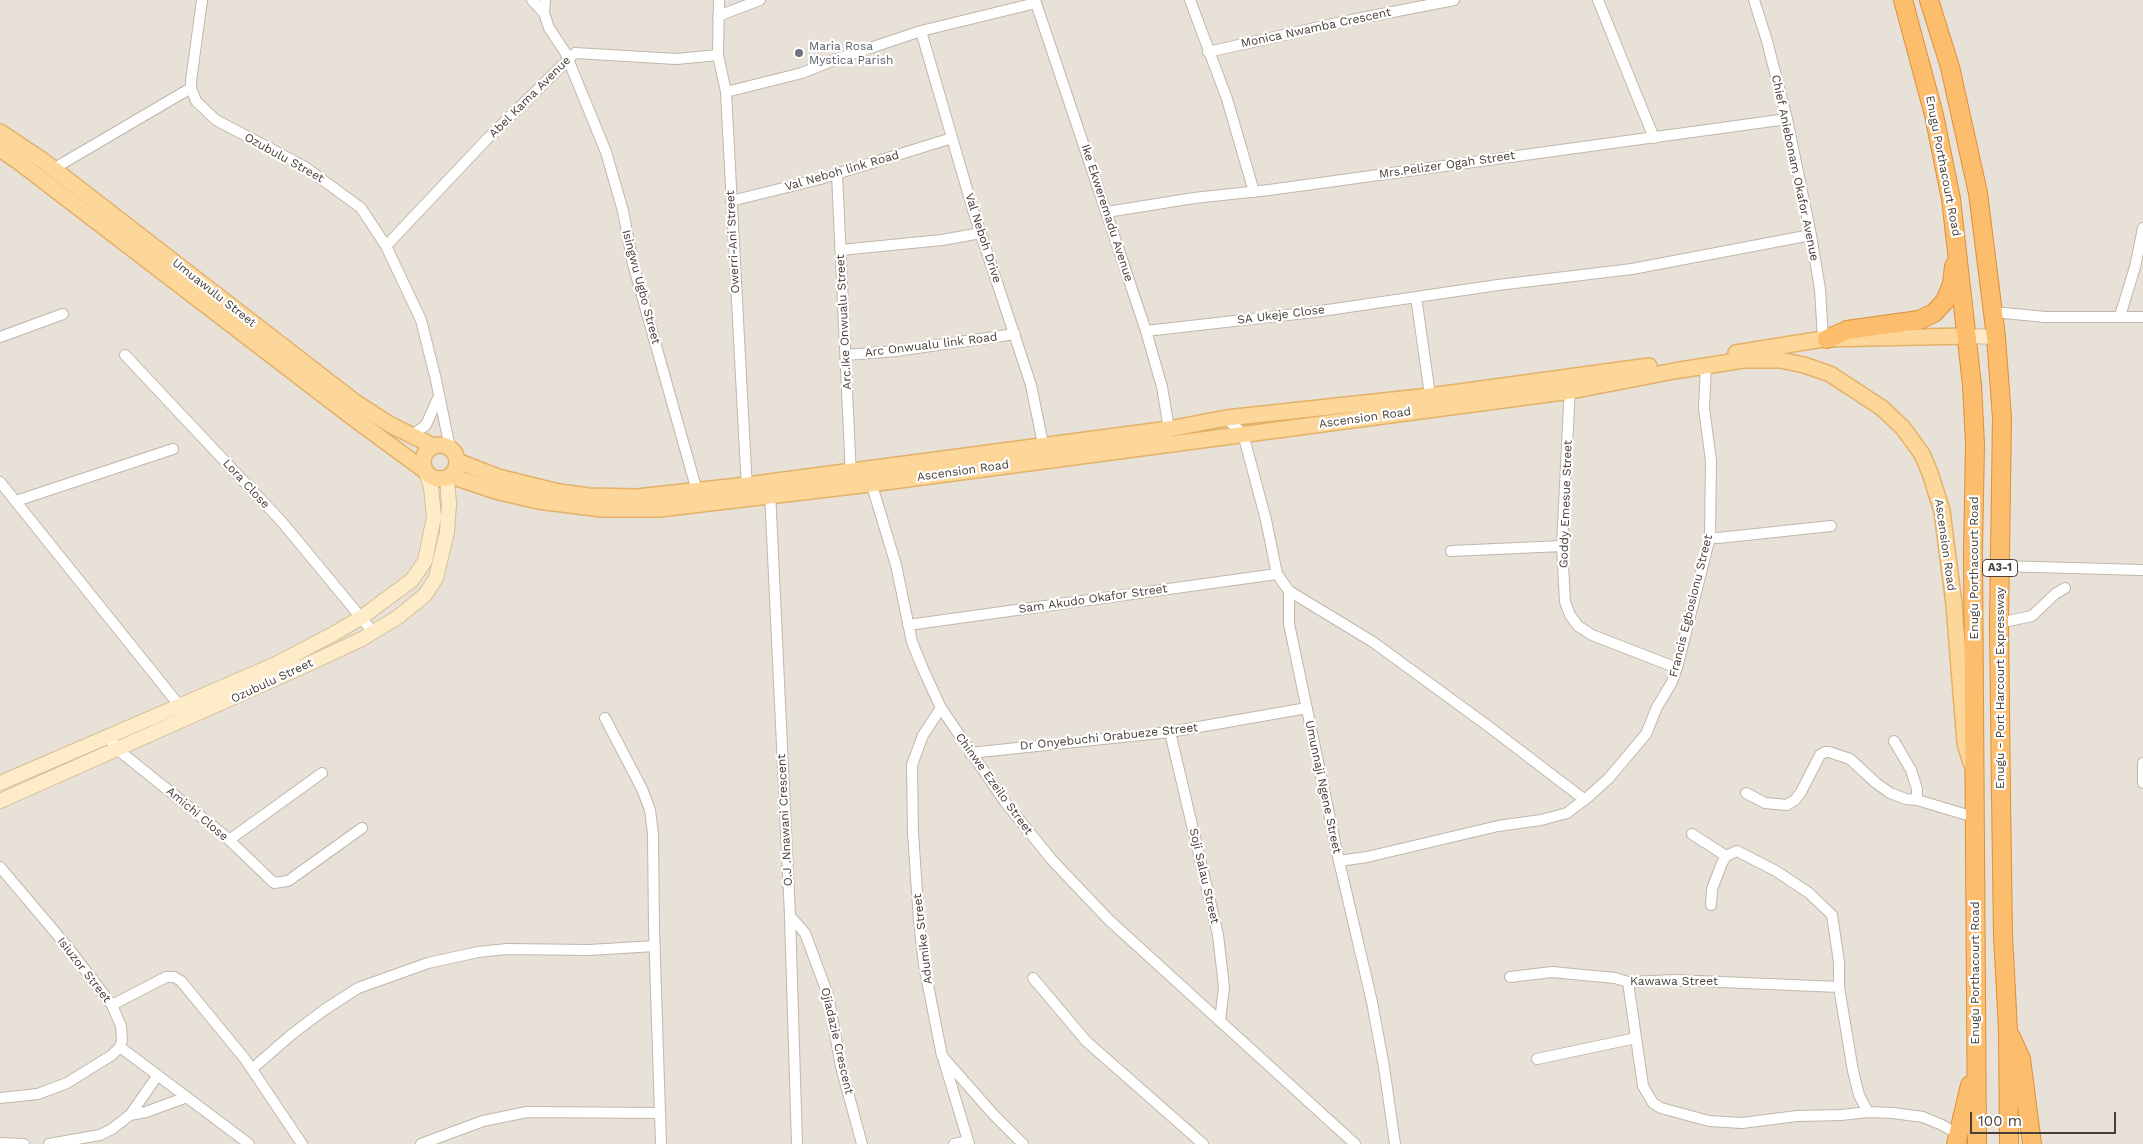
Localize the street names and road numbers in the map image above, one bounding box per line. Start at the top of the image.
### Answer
street label: Monica Nwamba Crescent [1240,5,1392,51]
street label: Abel Kama Avenue [486,53,574,141]
street label: Chief Aniebonam Okafor Avenue [1768,74,1822,262]
street label: Enugu Porthacourt Road [1922,95,1964,237]
street label: Ozubulu Street [242,130,326,186]
street label: Ike Ekweremadu Avenue [1078,142,1136,284]
street label: Val Neboh link Road [783,148,901,194]
street label: Mrs.Pelizer Ogah Street [1378,148,1516,182]
street label: Owerri-Ani Street [723,190,743,294]
street label: Val Neboh Drive [962,191,1004,285]
street label: Isingwu Ugbo Street [619,228,663,346]
street label: Arc.Ike Onwualu Street [833,254,855,390]
street label: Umuawulu Street [169,256,259,330]
street label: SA Ukeje Close [1236,302,1326,328]
street label: Arc Onwualu link Road [864,330,998,360]
street label: Ascension Road [1318,404,1412,432]
street label: Goddy Emesue Street [1557,440,1575,568]
street label: Lora Close [220,456,272,512]
street label: Ascension Road [916,457,1010,485]
street label: Enugu Porthacourt Road [1967,497,1981,639]
street label: Ascension Road [1931,498,1959,592]
street label: Francis Egbosionu Street [1666,533,1716,679]
road number: A3-1 [1982,560,2018,576]
street label: Sam Akudo Okafor Street [1018,581,1168,617]
street label: Enugu - Port Harcourt Expressway [1993,587,2007,789]
street label: Ozubulu Street [229,656,315,706]
street label: Umunnaji Ngene Street [1302,719,1344,855]
street label: Dr Onyebuchi Orabueze Street [1019,720,1199,754]
street label: Chinwe Ezeilo Street [952,730,1036,838]
street label: O.J .Nnawani Crescent [774,754,796,886]
street label: Amichi Close [163,784,231,844]
street label: Soji Salau Street [1186,827,1222,925]
street label: Adumike Street [910,893,936,985]
street label: Enugu Porthacourt Road [1968,902,1982,1044]
street label: Isiuzor Street [54,934,114,1006]
street label: Kawawa Street [1630,974,1718,988]
street label: Ojiadazie Crescent [818,986,856,1096]

